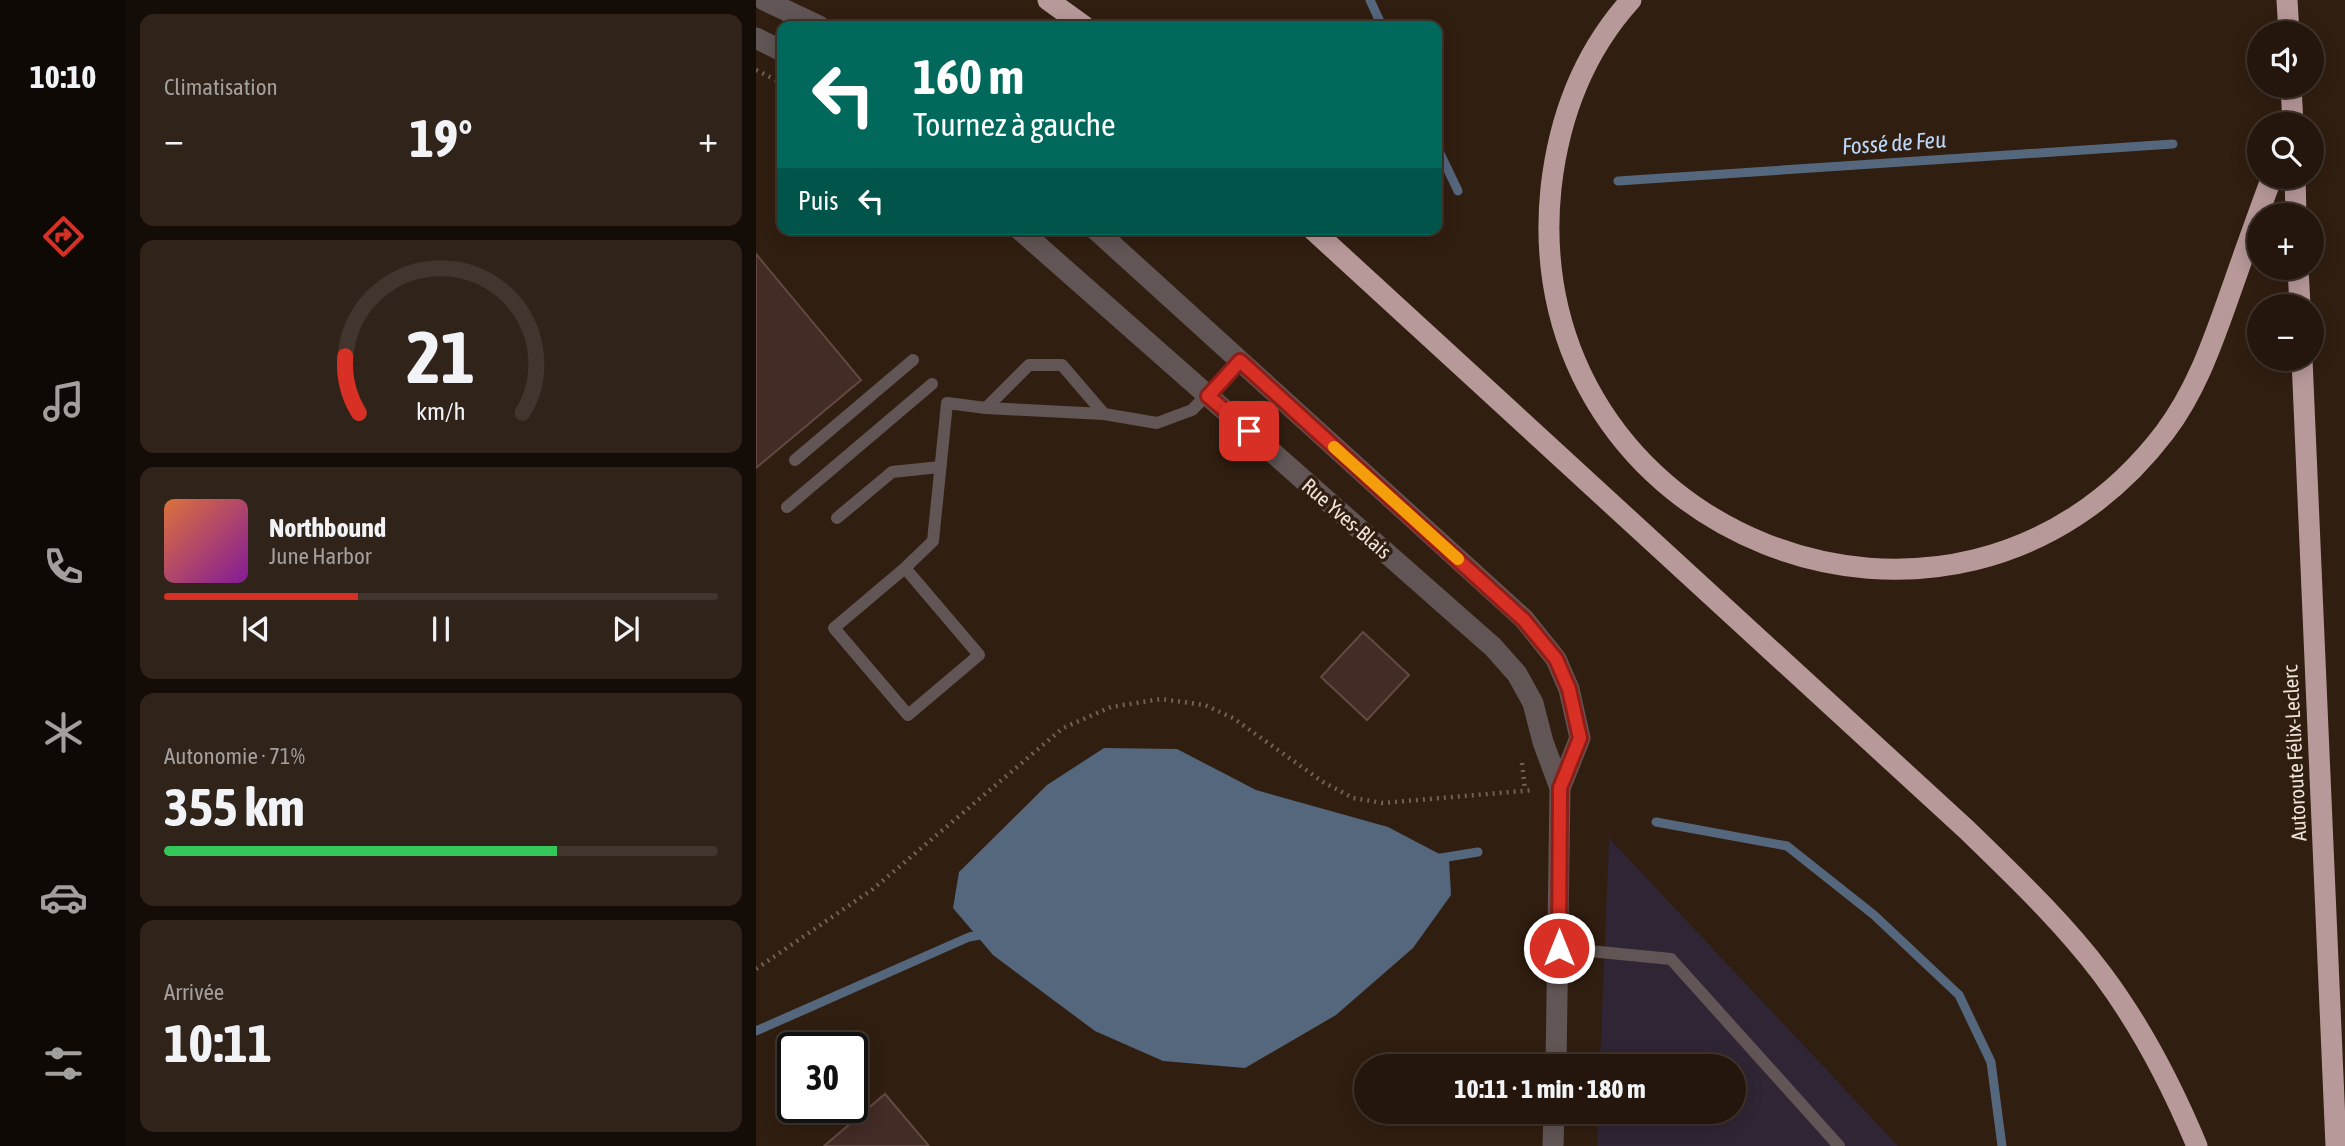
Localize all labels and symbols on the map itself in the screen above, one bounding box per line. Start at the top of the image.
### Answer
water label: Fossé de Feu [1841,126,1947,160]
pin [1219,401,1279,461]
street label: Rue Yves-Blais [1298,473,1396,563]
street label: Autoroute Félix-Leclerc [2277,664,2311,842]
position arrow [1522,911,1596,985]
speed limit sign: 30 [777,1032,868,1123]

